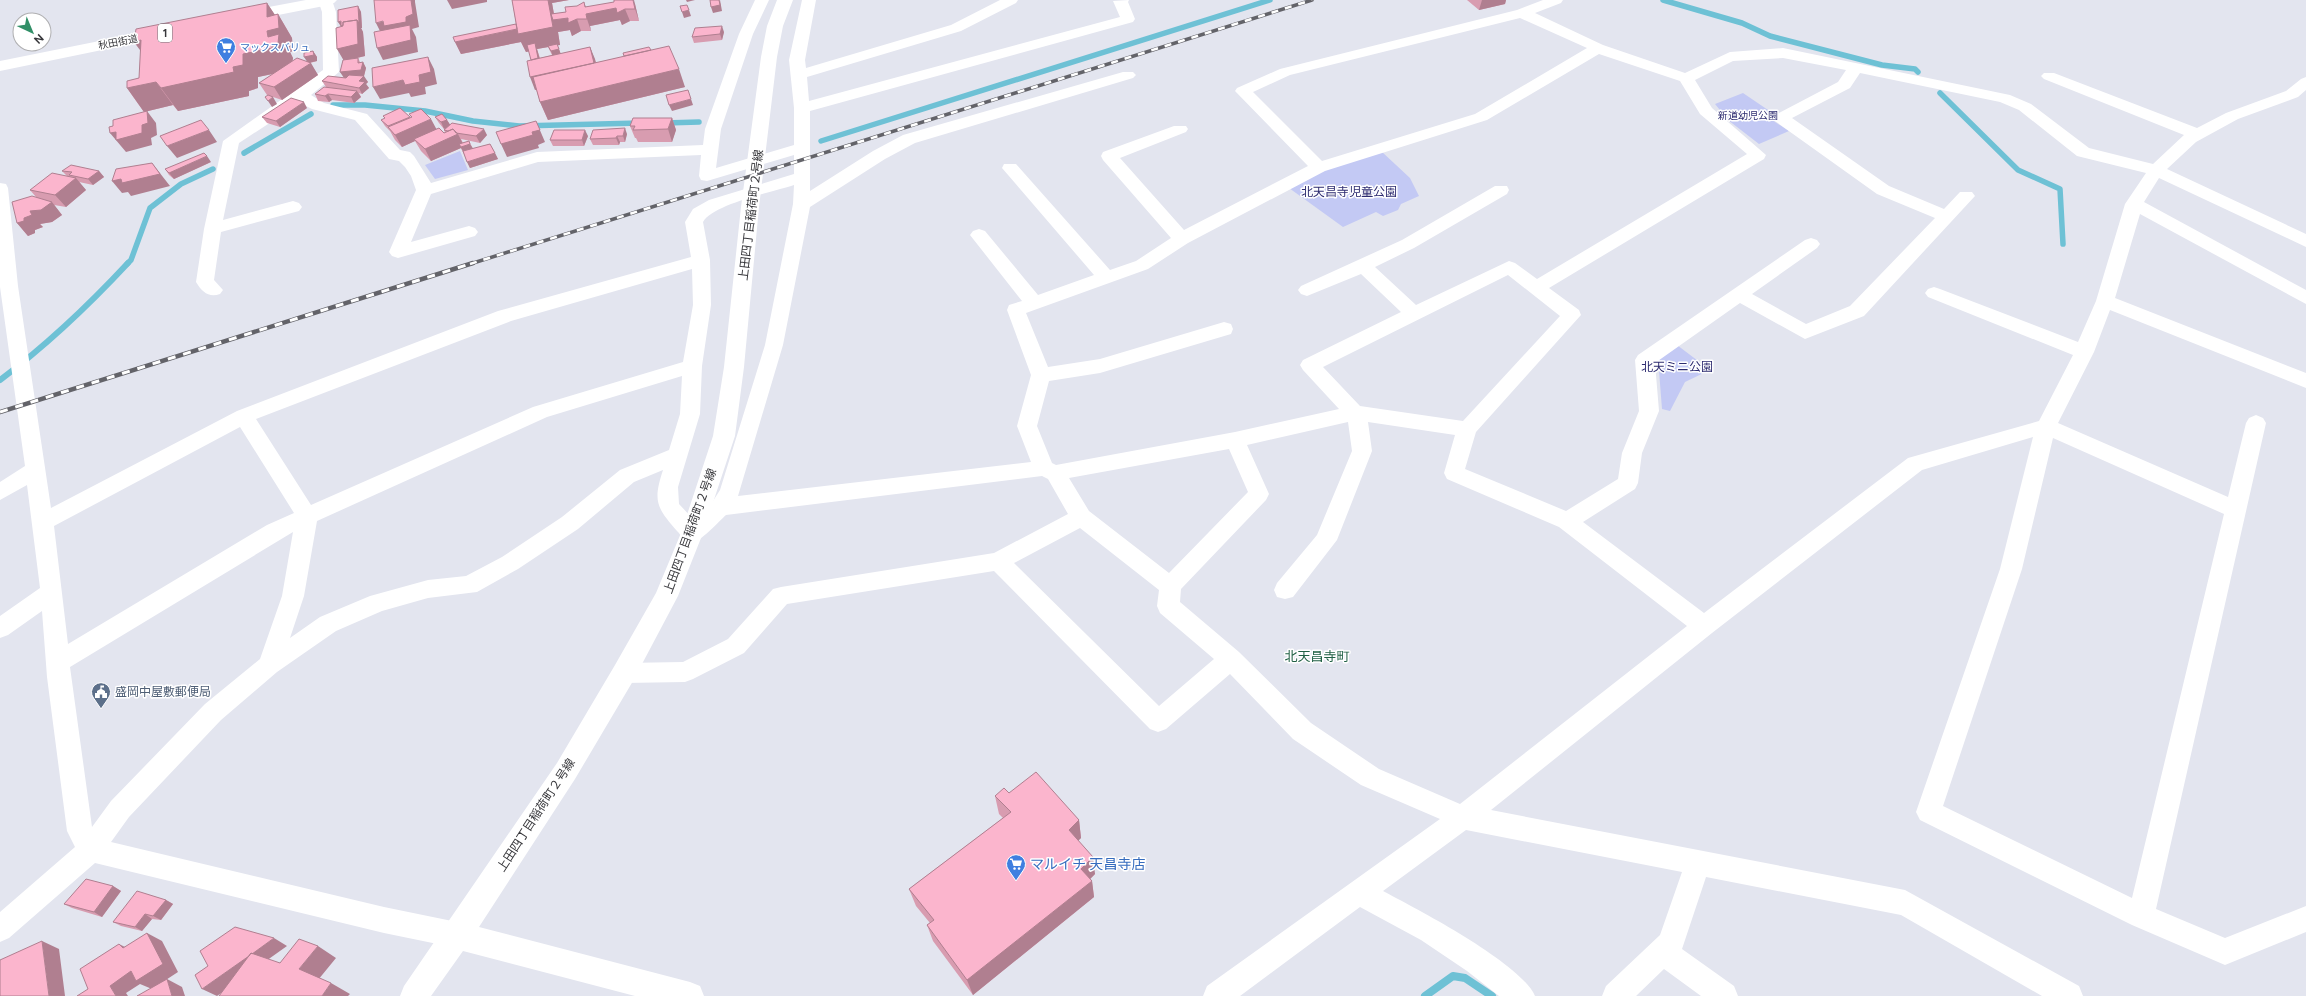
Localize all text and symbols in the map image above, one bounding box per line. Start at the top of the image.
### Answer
north arrow [12,12,52,52]
road number: 1 [158,24,172,42]
text: N [31,31,46,46]
street label: 秋田街道 [97,32,139,52]
supermarket icon: マックスバリュ [215,36,237,64]
place label: マックスバリュ [240,41,310,54]
park label: 新道幼児公園 [1718,109,1778,122]
street label: 上田四丁目稲荷町２号線 [736,149,766,281]
park label: 北天昌寺児童公園 [1301,185,1397,199]
park label: 北天ミニ公園 [1641,360,1713,374]
street label: 上田四丁目稲荷町２号線 [661,467,719,595]
district label: 北天昌寺町 [1284,649,1350,664]
public building icon: 盛岡中屋敷郵便局 [90,681,112,709]
place label: 盛岡中屋敷郵便局 [115,685,211,699]
street label: 上田四丁目稲荷町２号線 [494,756,578,874]
supermarket icon: マルイチ 天昌寺店 [1005,853,1027,881]
place label: マルイチ 天昌寺店 [1030,856,1145,873]

